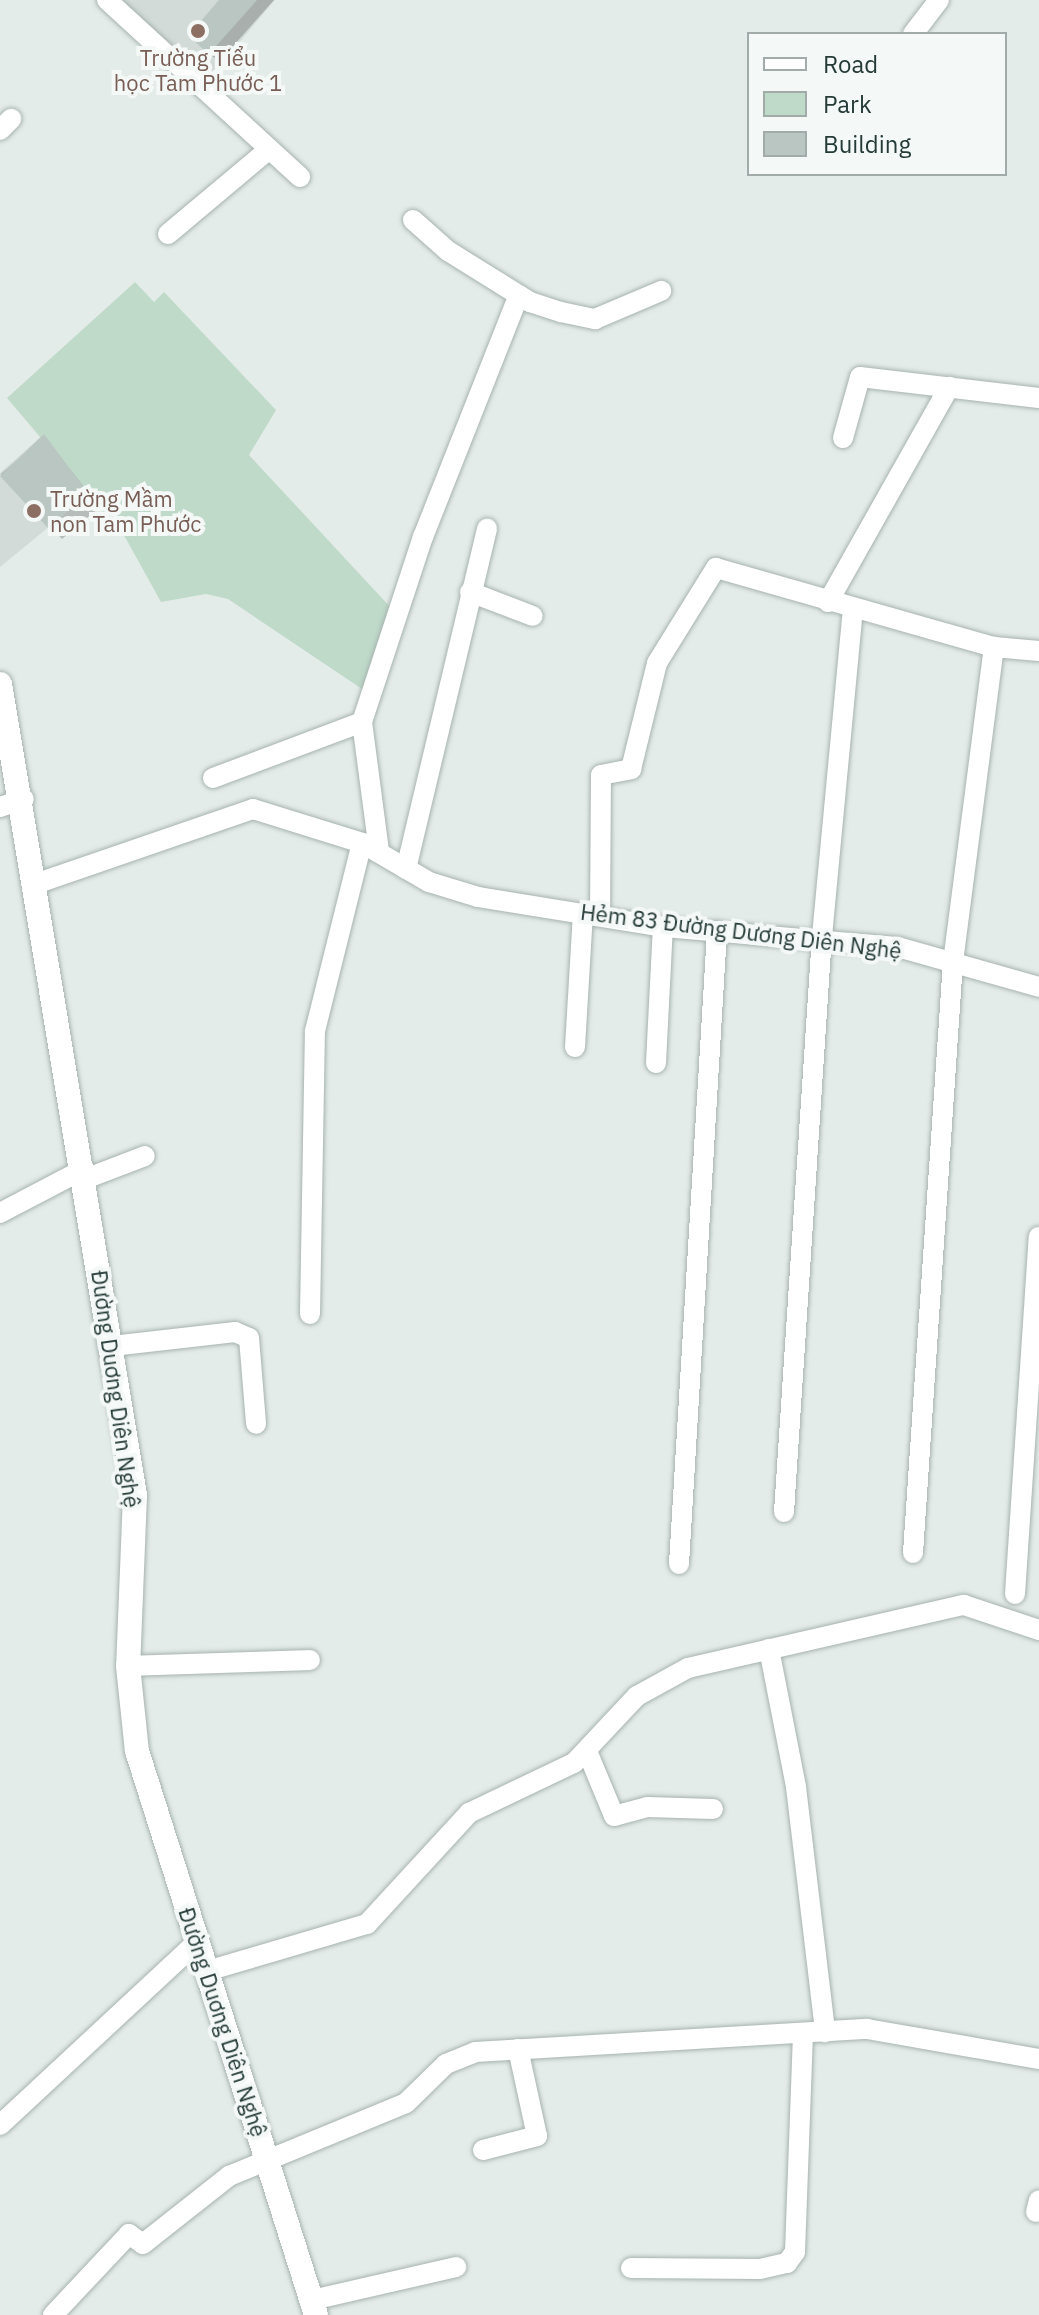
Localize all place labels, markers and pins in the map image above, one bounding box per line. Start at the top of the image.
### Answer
marker: Trường Tiểu học Tam Phước 1 [189,22,207,40]
place label: Trường Tiểu học Tam Phước 1 [114,44,282,96]
place label: Trường Mầm non Tam Phước [50,485,201,536]
marker: Trường Mầm non Tam Phước [25,502,43,520]

